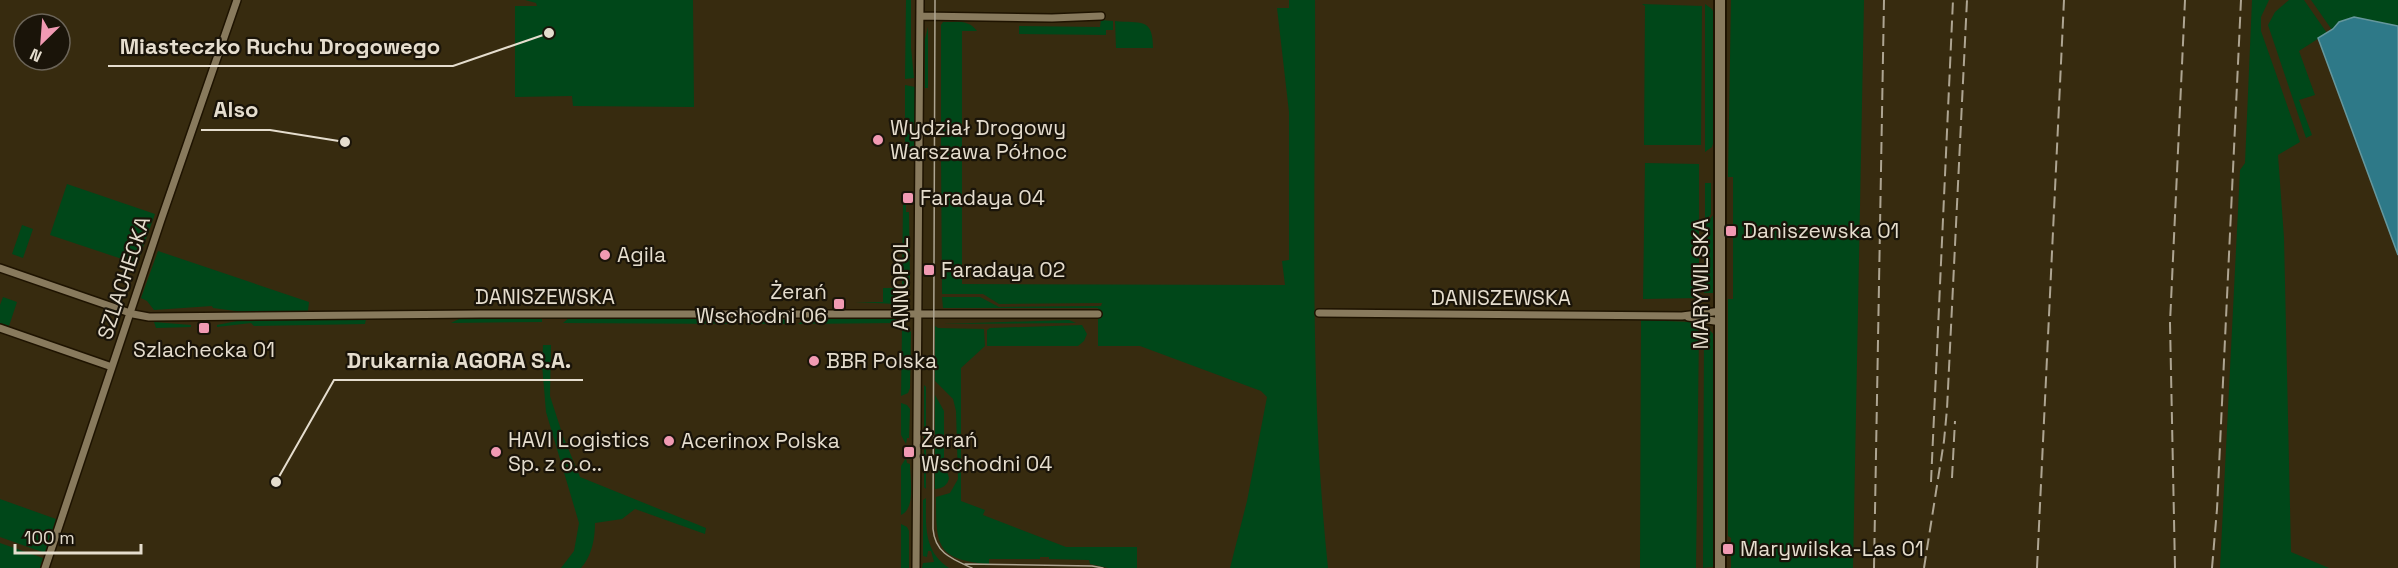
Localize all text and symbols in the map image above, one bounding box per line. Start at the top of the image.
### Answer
north arrow [12,12,72,72]
callout: Miasteczko Ruchu Drogowego [108,26,453,66]
text: Miasteczko Ruchu Drogowego [120,32,440,60]
text: N [27,43,45,67]
callout: Also [201,90,270,130]
text: Also [214,95,258,123]
place label: Wydział Drogowy Warszawa Północ [890,114,1067,165]
marker: Wydział Drogowy Warszawa Północ [871,133,885,147]
place label: Faradaya 04 [920,184,1045,211]
marker: Faradaya 04 [901,191,915,205]
street label: SZLACHECKA [91,213,156,343]
place label: Daniszewska 01 [1743,217,1899,244]
street label: MARYWILSKA [1687,218,1714,350]
marker: Daniszewska 01 [1724,224,1738,238]
street label: ANNOPOL [887,237,914,331]
place label: Agila [617,241,666,268]
marker: Agila [598,248,612,262]
place label: Faradaya 02 [941,256,1065,283]
marker: Faradaya 02 [922,263,936,277]
place label: Żerań Wschodni 06 [696,278,827,329]
street label: DANISZEWSKA [475,283,615,310]
street label: DANISZEWSKA [1431,284,1571,311]
marker: Żerań Wschodni 06 [832,297,846,311]
marker: Szlachecka 01 [197,321,211,335]
place label: Szlachecka 01 [133,336,275,363]
callout: Drukarnia AGORA S.A. [334,340,583,380]
text: Drukarnia AGORA S.A. [347,346,571,374]
place label: BBR Polska [826,347,937,374]
marker: BBR Polska [807,354,821,368]
place label: HAVI Logistics Sp. z o.o.. [508,426,650,477]
place label: Żerań Wschodni 04 [921,426,1052,477]
place label: Acerinox Polska [681,427,840,454]
marker: Acerinox Polska [662,434,676,448]
marker: HAVI Logistics Sp. z o.o.. [489,445,503,459]
marker: Żerań Wschodni 04 [902,445,916,459]
scale bar [15,517,141,555]
text: 100 m [24,526,75,549]
place label: Marywilska-Las 01 [1740,535,1924,562]
marker: Marywilska-Las 01 [1721,542,1735,556]

